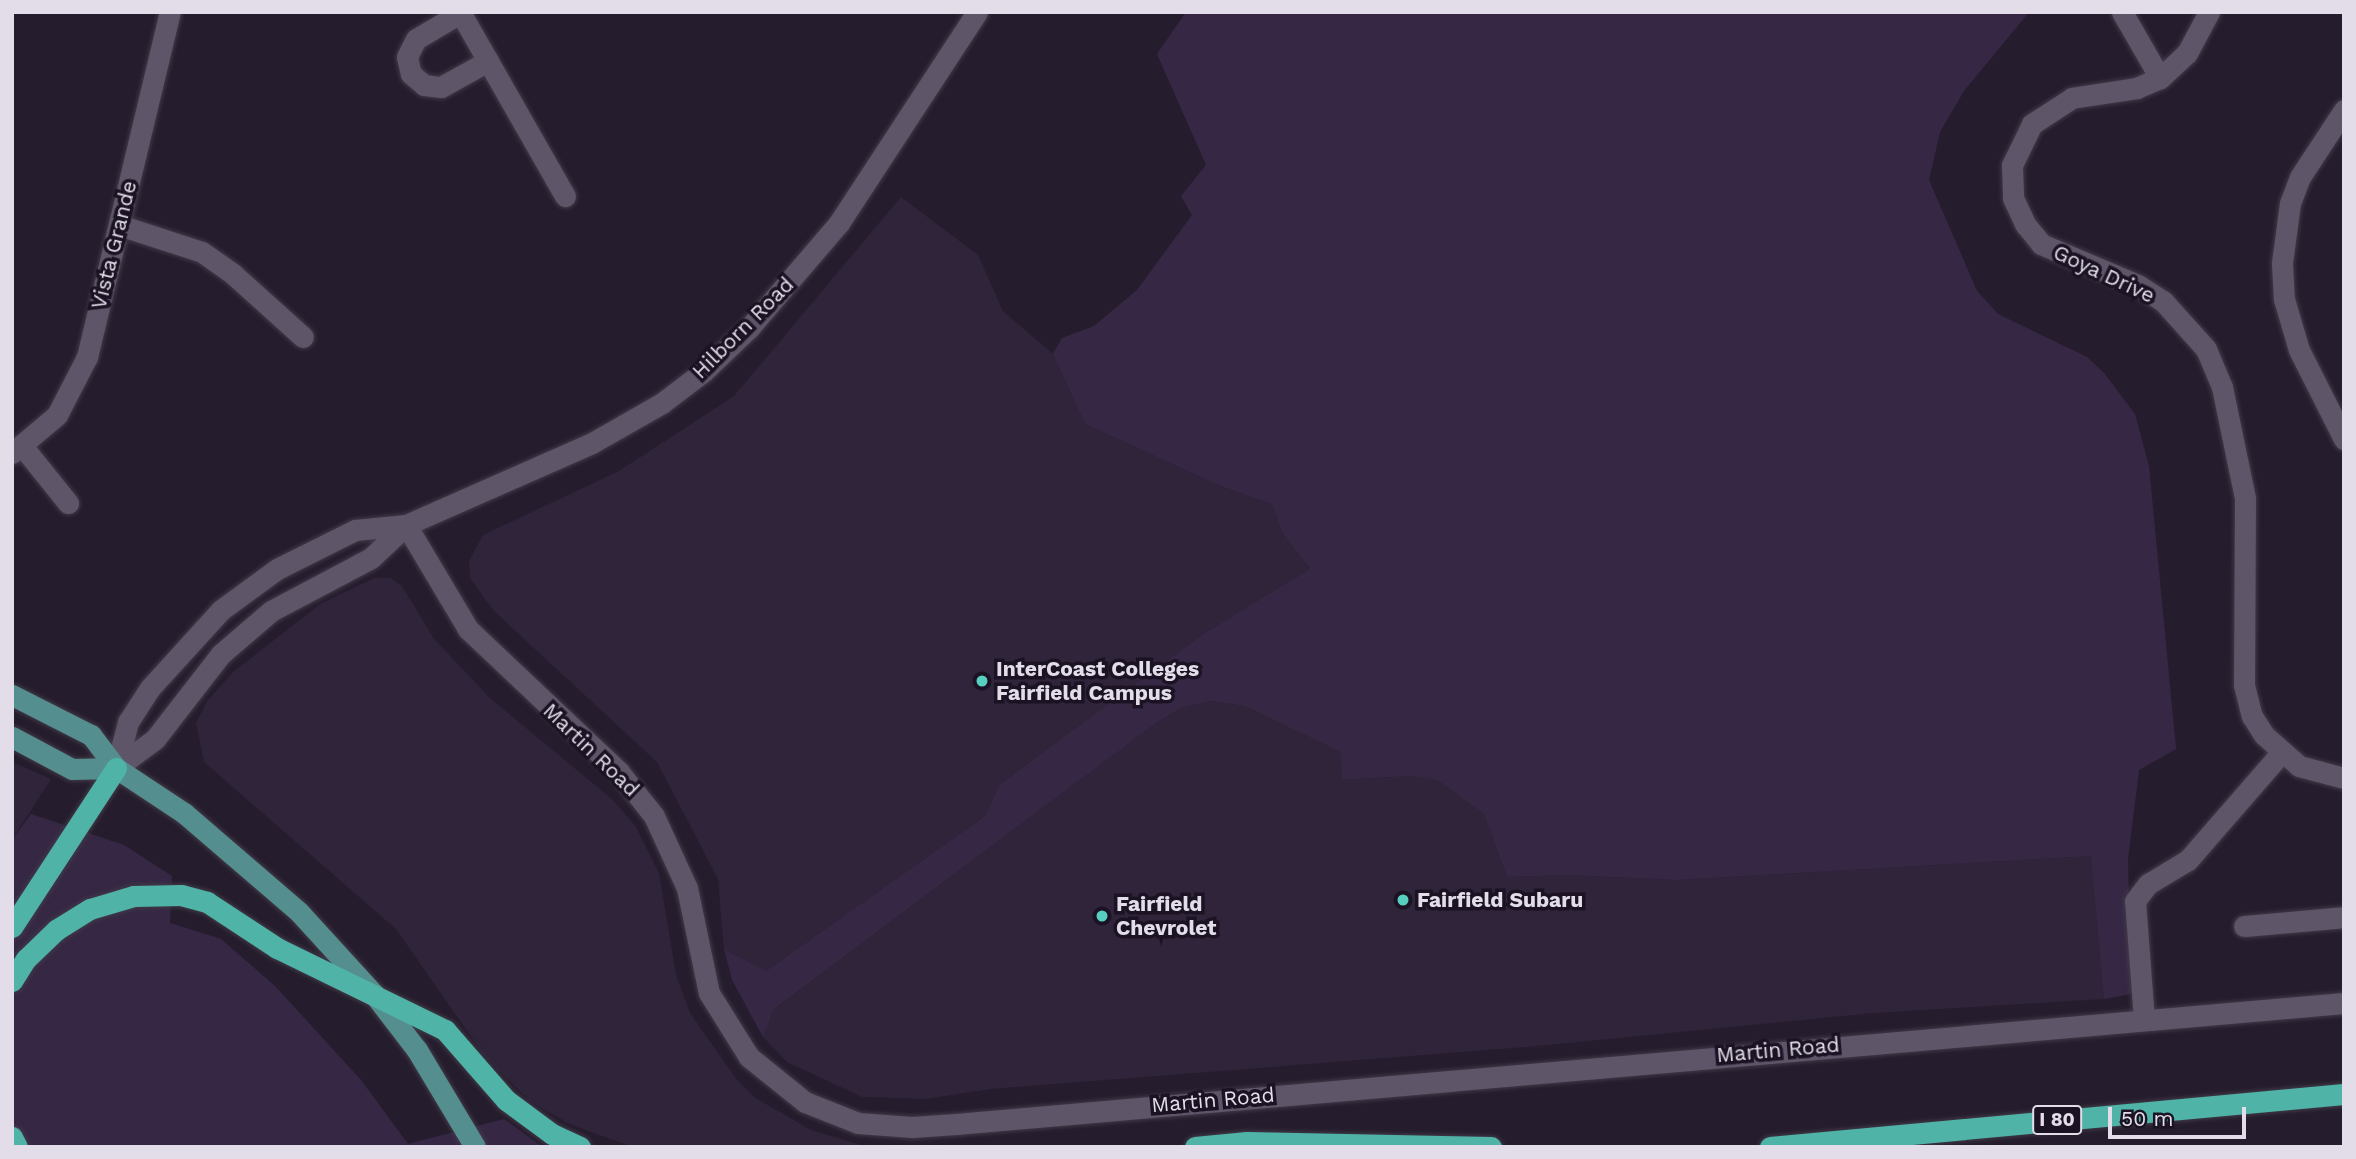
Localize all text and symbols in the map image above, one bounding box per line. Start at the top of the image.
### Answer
street label: Vista Grande [86,178,142,312]
street label: Goya Drive [2049,239,2159,309]
street label: Hilborn Road [687,272,799,384]
place label: InterCoast Colleges Fairfield Campus [996,656,1199,706]
marker: InterCoast Colleges Fairfield Campus [974,673,990,689]
street label: Martin Road [538,698,644,802]
place label: Fairfield Subaru [1417,887,1583,913]
place label: Fairfield Chevrolet [1116,891,1216,941]
marker: Fairfield Subaru [1395,892,1411,908]
marker: Fairfield Chevrolet [1094,908,1110,924]
street label: Martin Road [1715,1032,1841,1068]
street label: Martin Road [1150,1082,1276,1118]
scale bar [2111,1092,2249,1136]
road number: I 80 [2031,1104,2083,1136]
text: 50 m [2121,1106,2173,1131]

